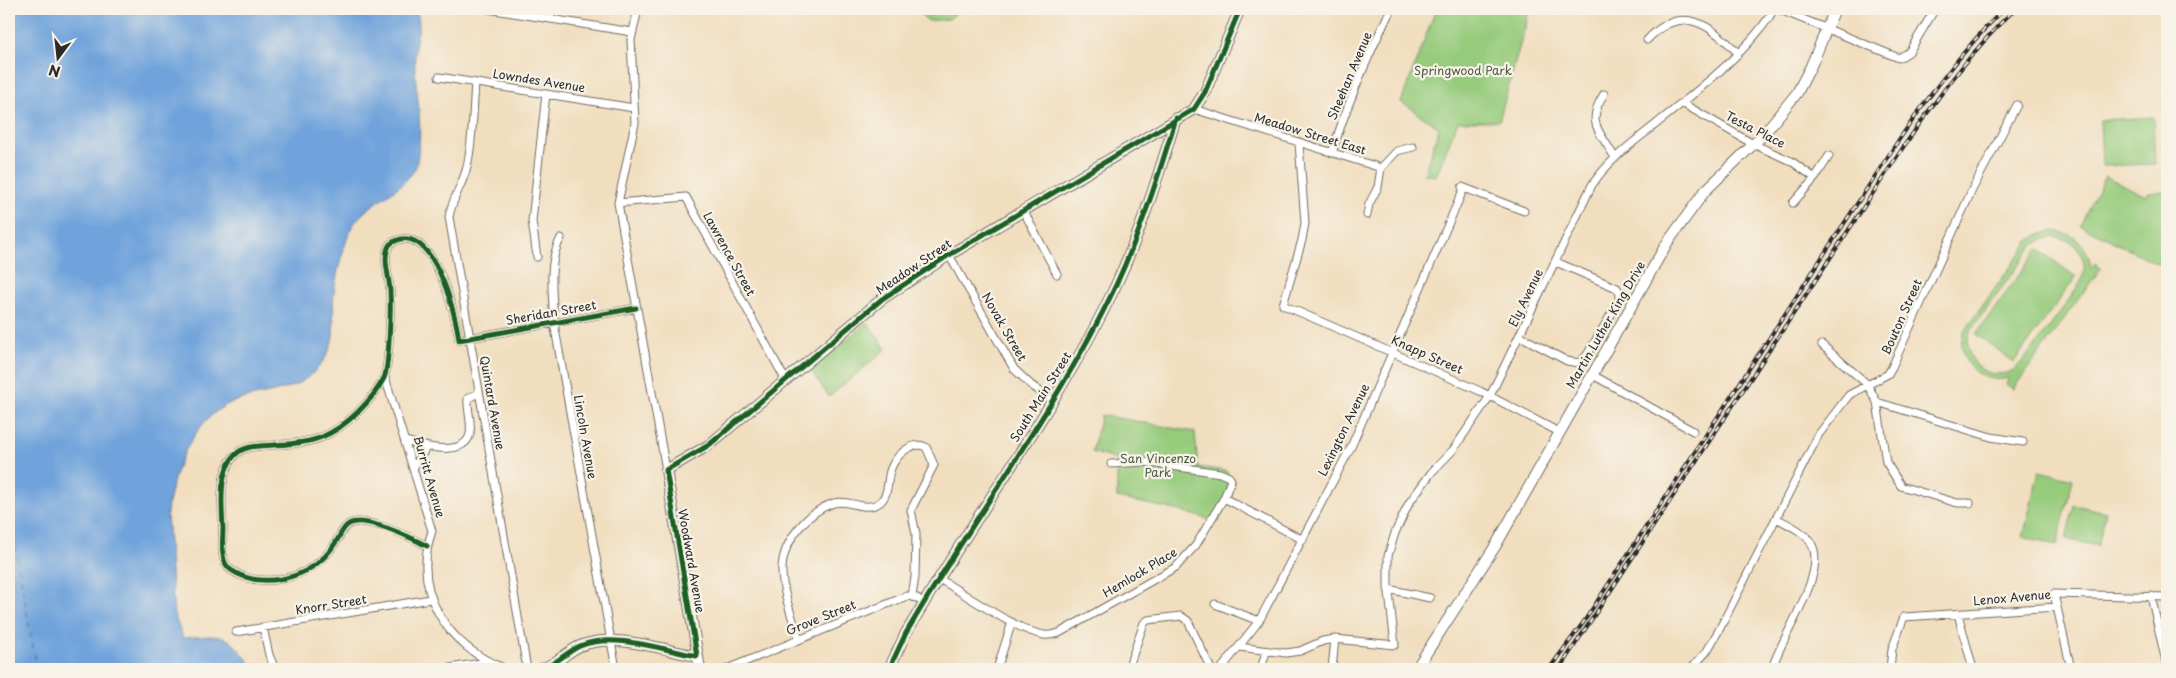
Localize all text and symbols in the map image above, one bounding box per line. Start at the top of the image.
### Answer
street label: Sheehan Avenue [1322,28,1376,122]
north arrow [32,32,82,82]
text: N [46,59,63,83]
park label: Springwood Park [1414,61,1512,79]
street label: Lowndes Avenue [492,64,587,96]
street label: Testa Place [1722,106,1789,152]
street label: Meadow Street East [1252,108,1369,159]
street label: Lawrence Street [699,208,761,299]
street label: Meadow Street [872,234,955,298]
street label: Martin Luther King Drive [1561,257,1649,392]
street label: Ely Avenue [1503,265,1547,330]
street label: Bouton Street [1876,276,1926,357]
street label: Novak Street [978,289,1032,364]
street label: Sheridan Street [504,295,598,329]
street label: Knapp Street [1389,330,1466,378]
street label: South Main Street [1005,348,1075,445]
street label: Quintard Avenue [476,354,510,452]
street label: Lexington Avenue [1313,380,1373,479]
street label: Lincoln Avenue [570,393,602,481]
street label: Burritt Avenue [410,434,450,520]
park label: San Vincenzo Park [1120,449,1196,481]
street label: Woodward Avenue [674,507,710,615]
street label: Hemlock Place [1099,543,1180,601]
street label: Lenox Avenue [1972,585,2052,609]
street label: Knorr Street [294,589,368,619]
street label: Grove Street [783,595,858,639]

